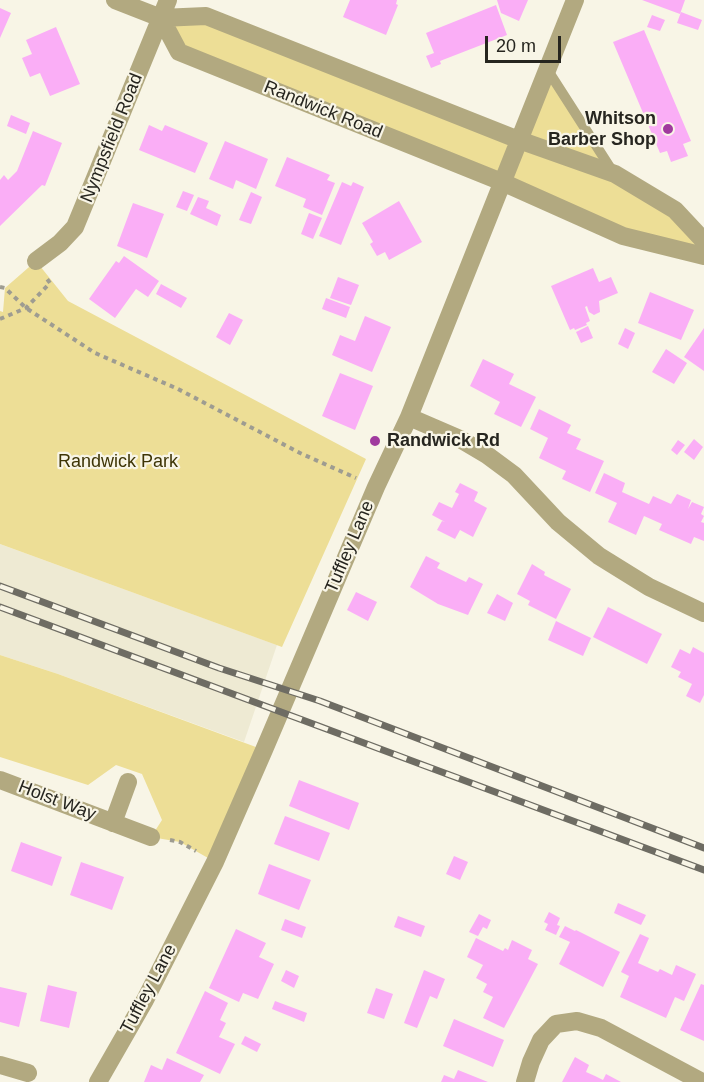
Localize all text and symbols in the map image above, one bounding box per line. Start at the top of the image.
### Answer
scale bar [488,24,564,62]
text: 20 m [496,36,536,56]
street label: Nympsfield Road [76,70,148,206]
street label: Randwick Road [261,76,385,144]
place label: Whitson Barber Shop [548,108,656,150]
marker: Whitson Barber Shop [661,122,675,136]
place label: Randwick Rd [387,430,500,452]
marker: Randwick Rd [368,434,382,448]
park label: Randwick Park [58,451,178,473]
street label: Tuffley Lane [321,498,379,596]
street label: Holst Way [15,776,99,826]
street label: Tuffley Lane [116,941,182,1037]

